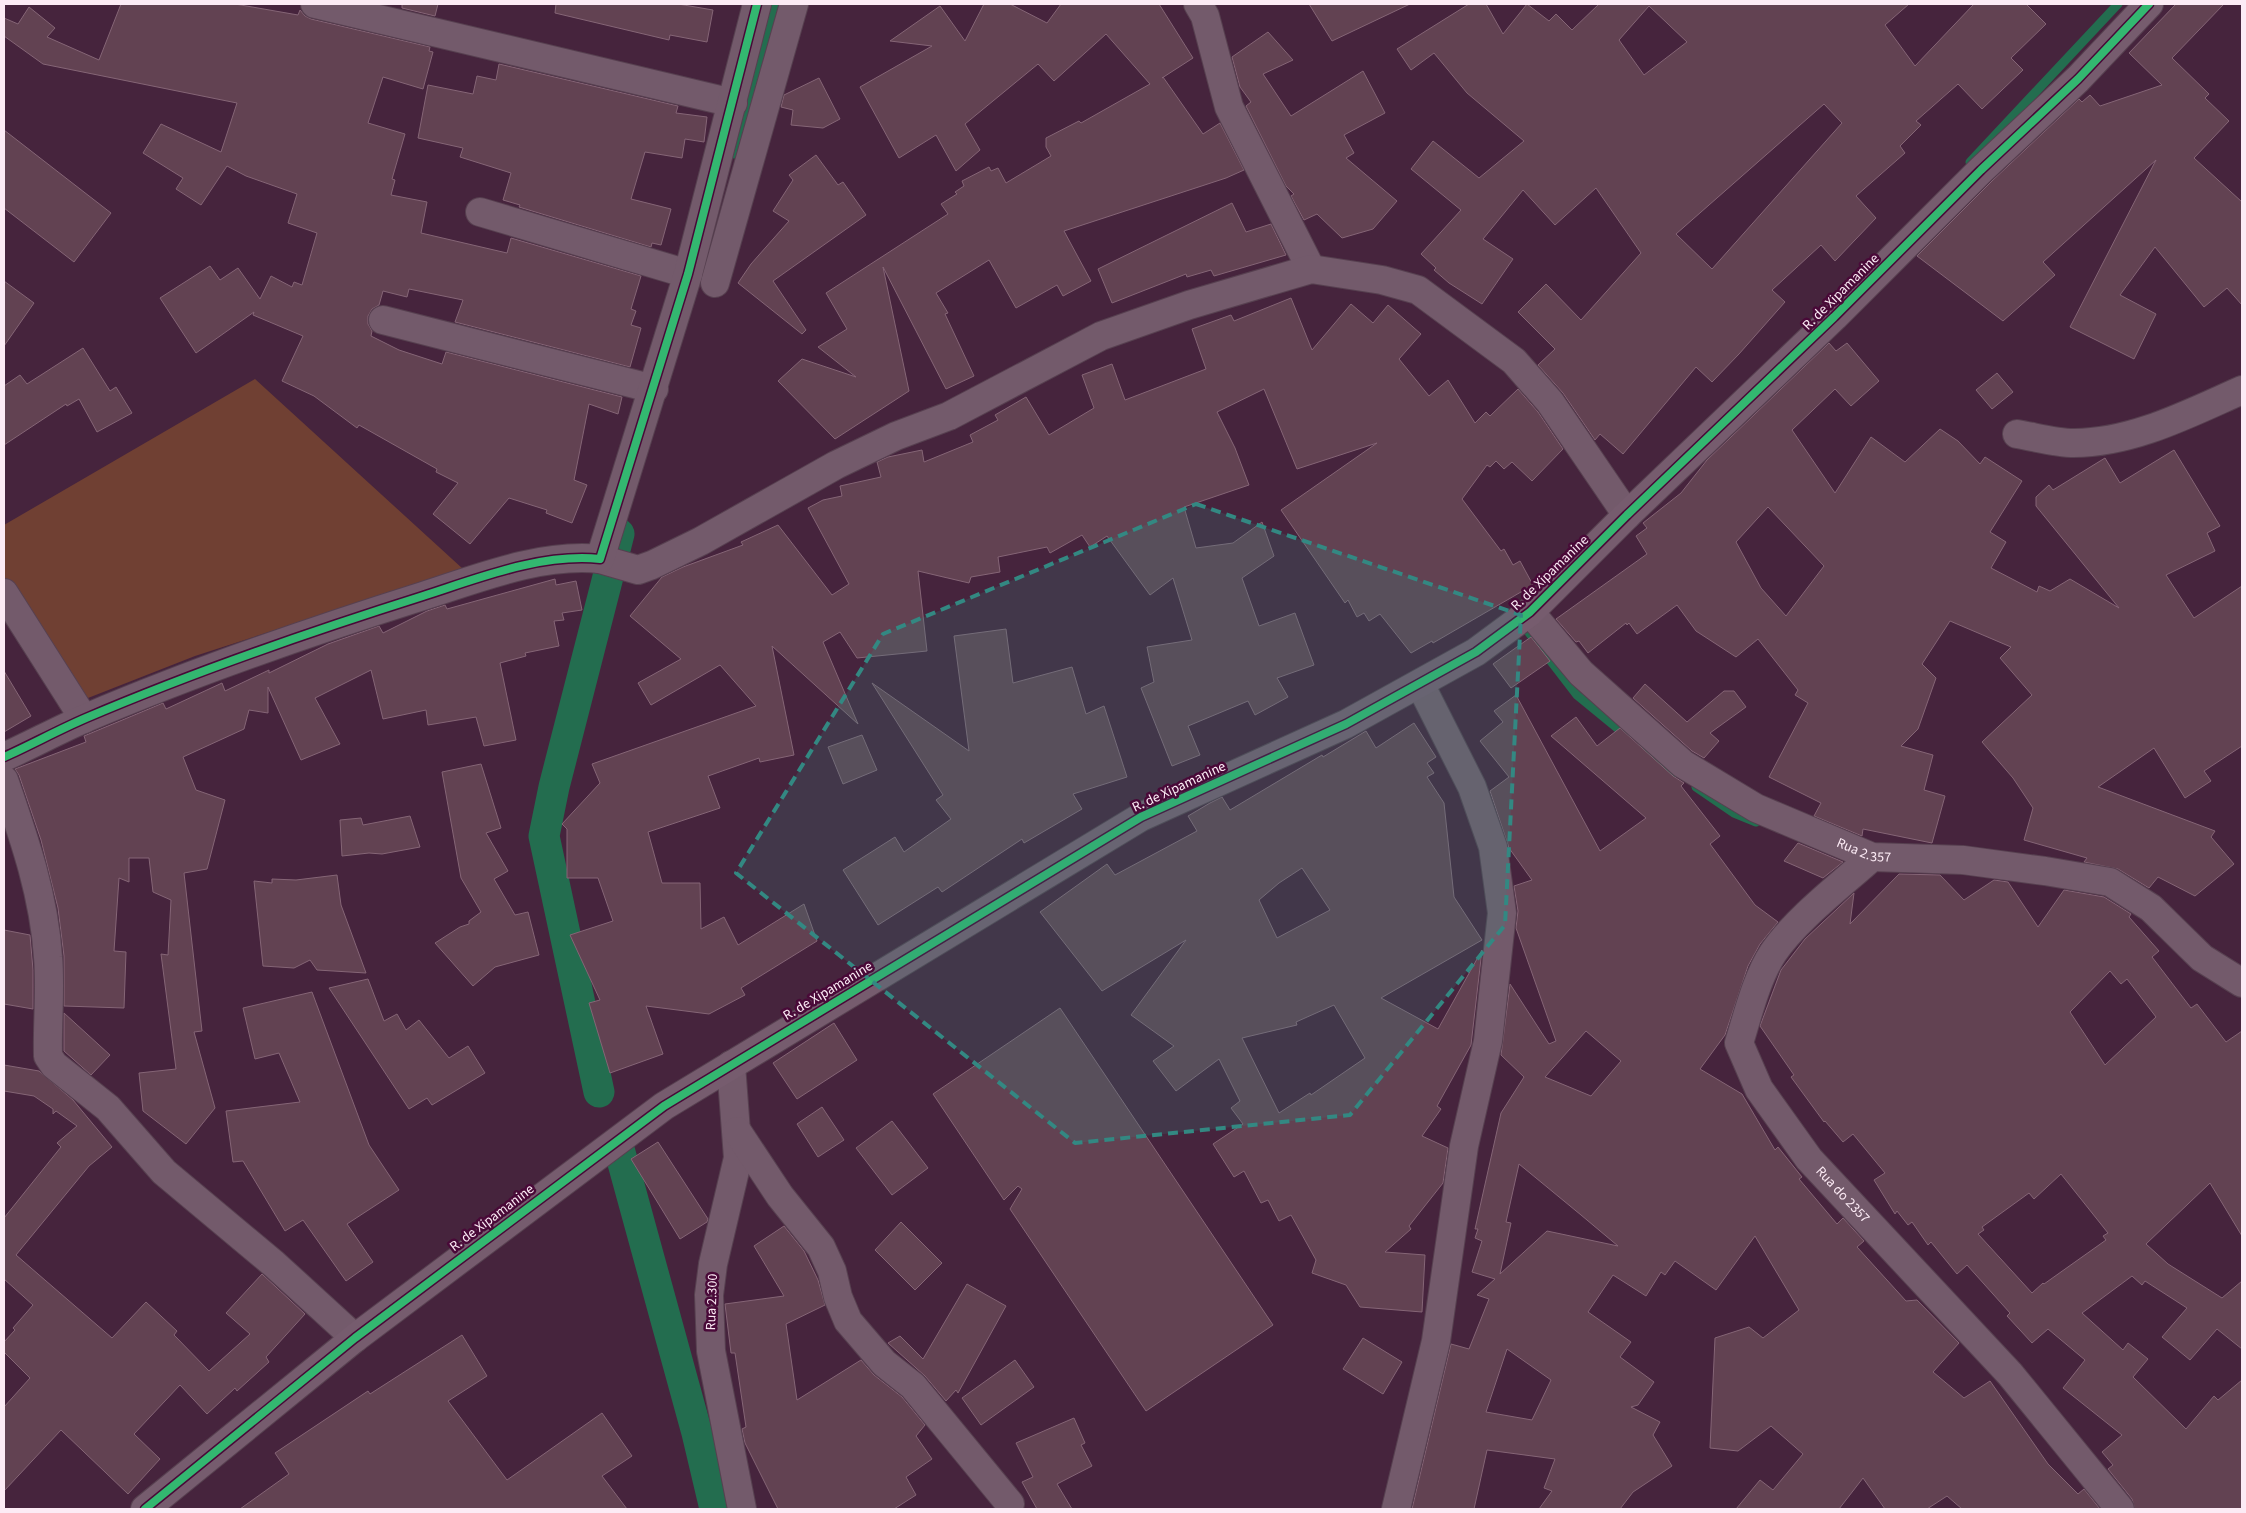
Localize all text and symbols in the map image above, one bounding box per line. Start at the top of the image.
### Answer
street label: R. de Xipamanine [1798,249,1884,335]
street label: R. de Xipamanine [1507,531,1593,615]
street label: R. de Xipamanine [1129,756,1229,817]
street label: Rua 2.357 [1833,833,1891,868]
street label: R. de Xipamanine [779,956,877,1026]
street label: Rua do 2357 [1811,1162,1874,1228]
street label: R. de Xipamanine [445,1179,539,1256]
street label: Rua 2.300 [701,1273,723,1331]

